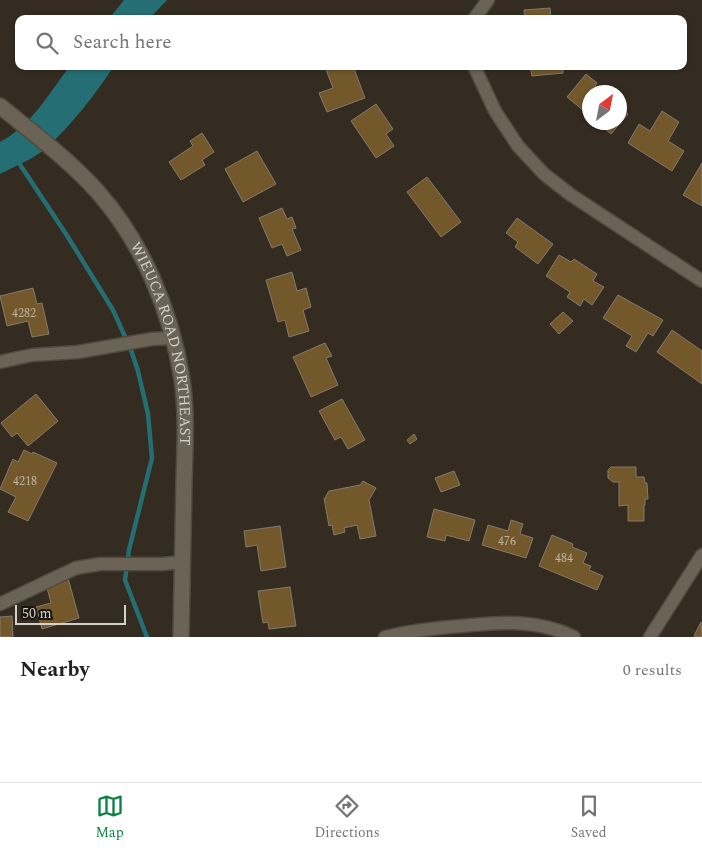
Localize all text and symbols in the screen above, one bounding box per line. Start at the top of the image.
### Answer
search box [15,15,687,70]
text: Search here [73,28,172,57]
icon: search [33,29,61,57]
north arrow [582,85,627,130]
street label: WIEUCA ROAD NORTHEAST [124,237,197,446]
house number: 4282 [12,304,36,323]
house number: 4218 [13,472,37,491]
house number: 476 [498,532,516,551]
house number: 484 [555,549,573,568]
scale bar [15,602,126,625]
text: 50 m [22,603,52,624]
text: Nearby [20,654,90,686]
text: 0 results [623,658,682,682]
tab: Map [95,792,124,843]
tab: Directions [314,792,380,843]
tab: Saved [571,792,607,843]

